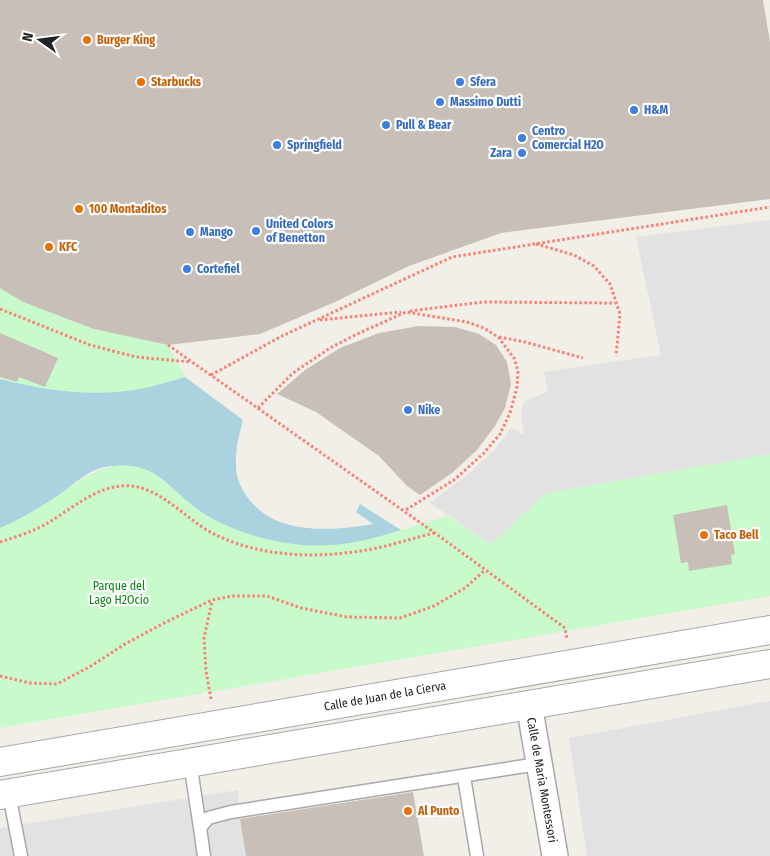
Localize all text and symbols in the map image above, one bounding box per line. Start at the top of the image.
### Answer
north arrow [15,15,65,65]
text: N [19,31,37,43]
place label: Burger King [97,33,155,47]
marker: Burger King [81,34,93,46]
place label: Starbucks [151,75,202,89]
place label: Sfera [470,75,496,89]
marker: Starbucks [135,76,147,88]
marker: Sfera [454,76,466,88]
place label: Massimo Dutti [450,95,521,109]
marker: Massimo Dutti [434,96,446,108]
place label: H&M [644,103,669,117]
marker: H&M [628,104,640,116]
place label: Pull & Bear [396,118,452,132]
marker: Pull & Bear [380,119,392,131]
place label: Centro Comercial H2O [532,124,604,152]
marker: Centro Comercial H2O [516,132,528,144]
place label: Springfield [287,138,342,152]
marker: Springfield [271,139,283,151]
place label: Zara [490,146,512,160]
marker: Zara [516,147,528,159]
place label: 100 Montaditos [89,202,167,216]
marker: 100 Montaditos [73,203,85,215]
place label: United Colors of Benetton [266,217,334,245]
place label: Mango [200,225,234,239]
marker: United Colors of Benetton [250,225,262,237]
marker: Mango [184,226,196,238]
place label: KFC [59,240,78,254]
marker: KFC [43,241,55,253]
place label: Cortefiel [197,262,241,276]
marker: Cortefiel [181,263,193,275]
place label: Nike [418,403,440,417]
marker: Nike [402,404,414,416]
place label: Taco Bell [714,528,759,542]
marker: Taco Bell [698,529,710,541]
park label: Parque del Lago H2Ocio [89,579,149,607]
street label: Calle de Juan de la Cierva [323,678,447,714]
street label: Calle de María Montessori [524,716,560,844]
place label: Al Punto [417,804,460,818]
marker: Al Punto [402,805,414,817]

